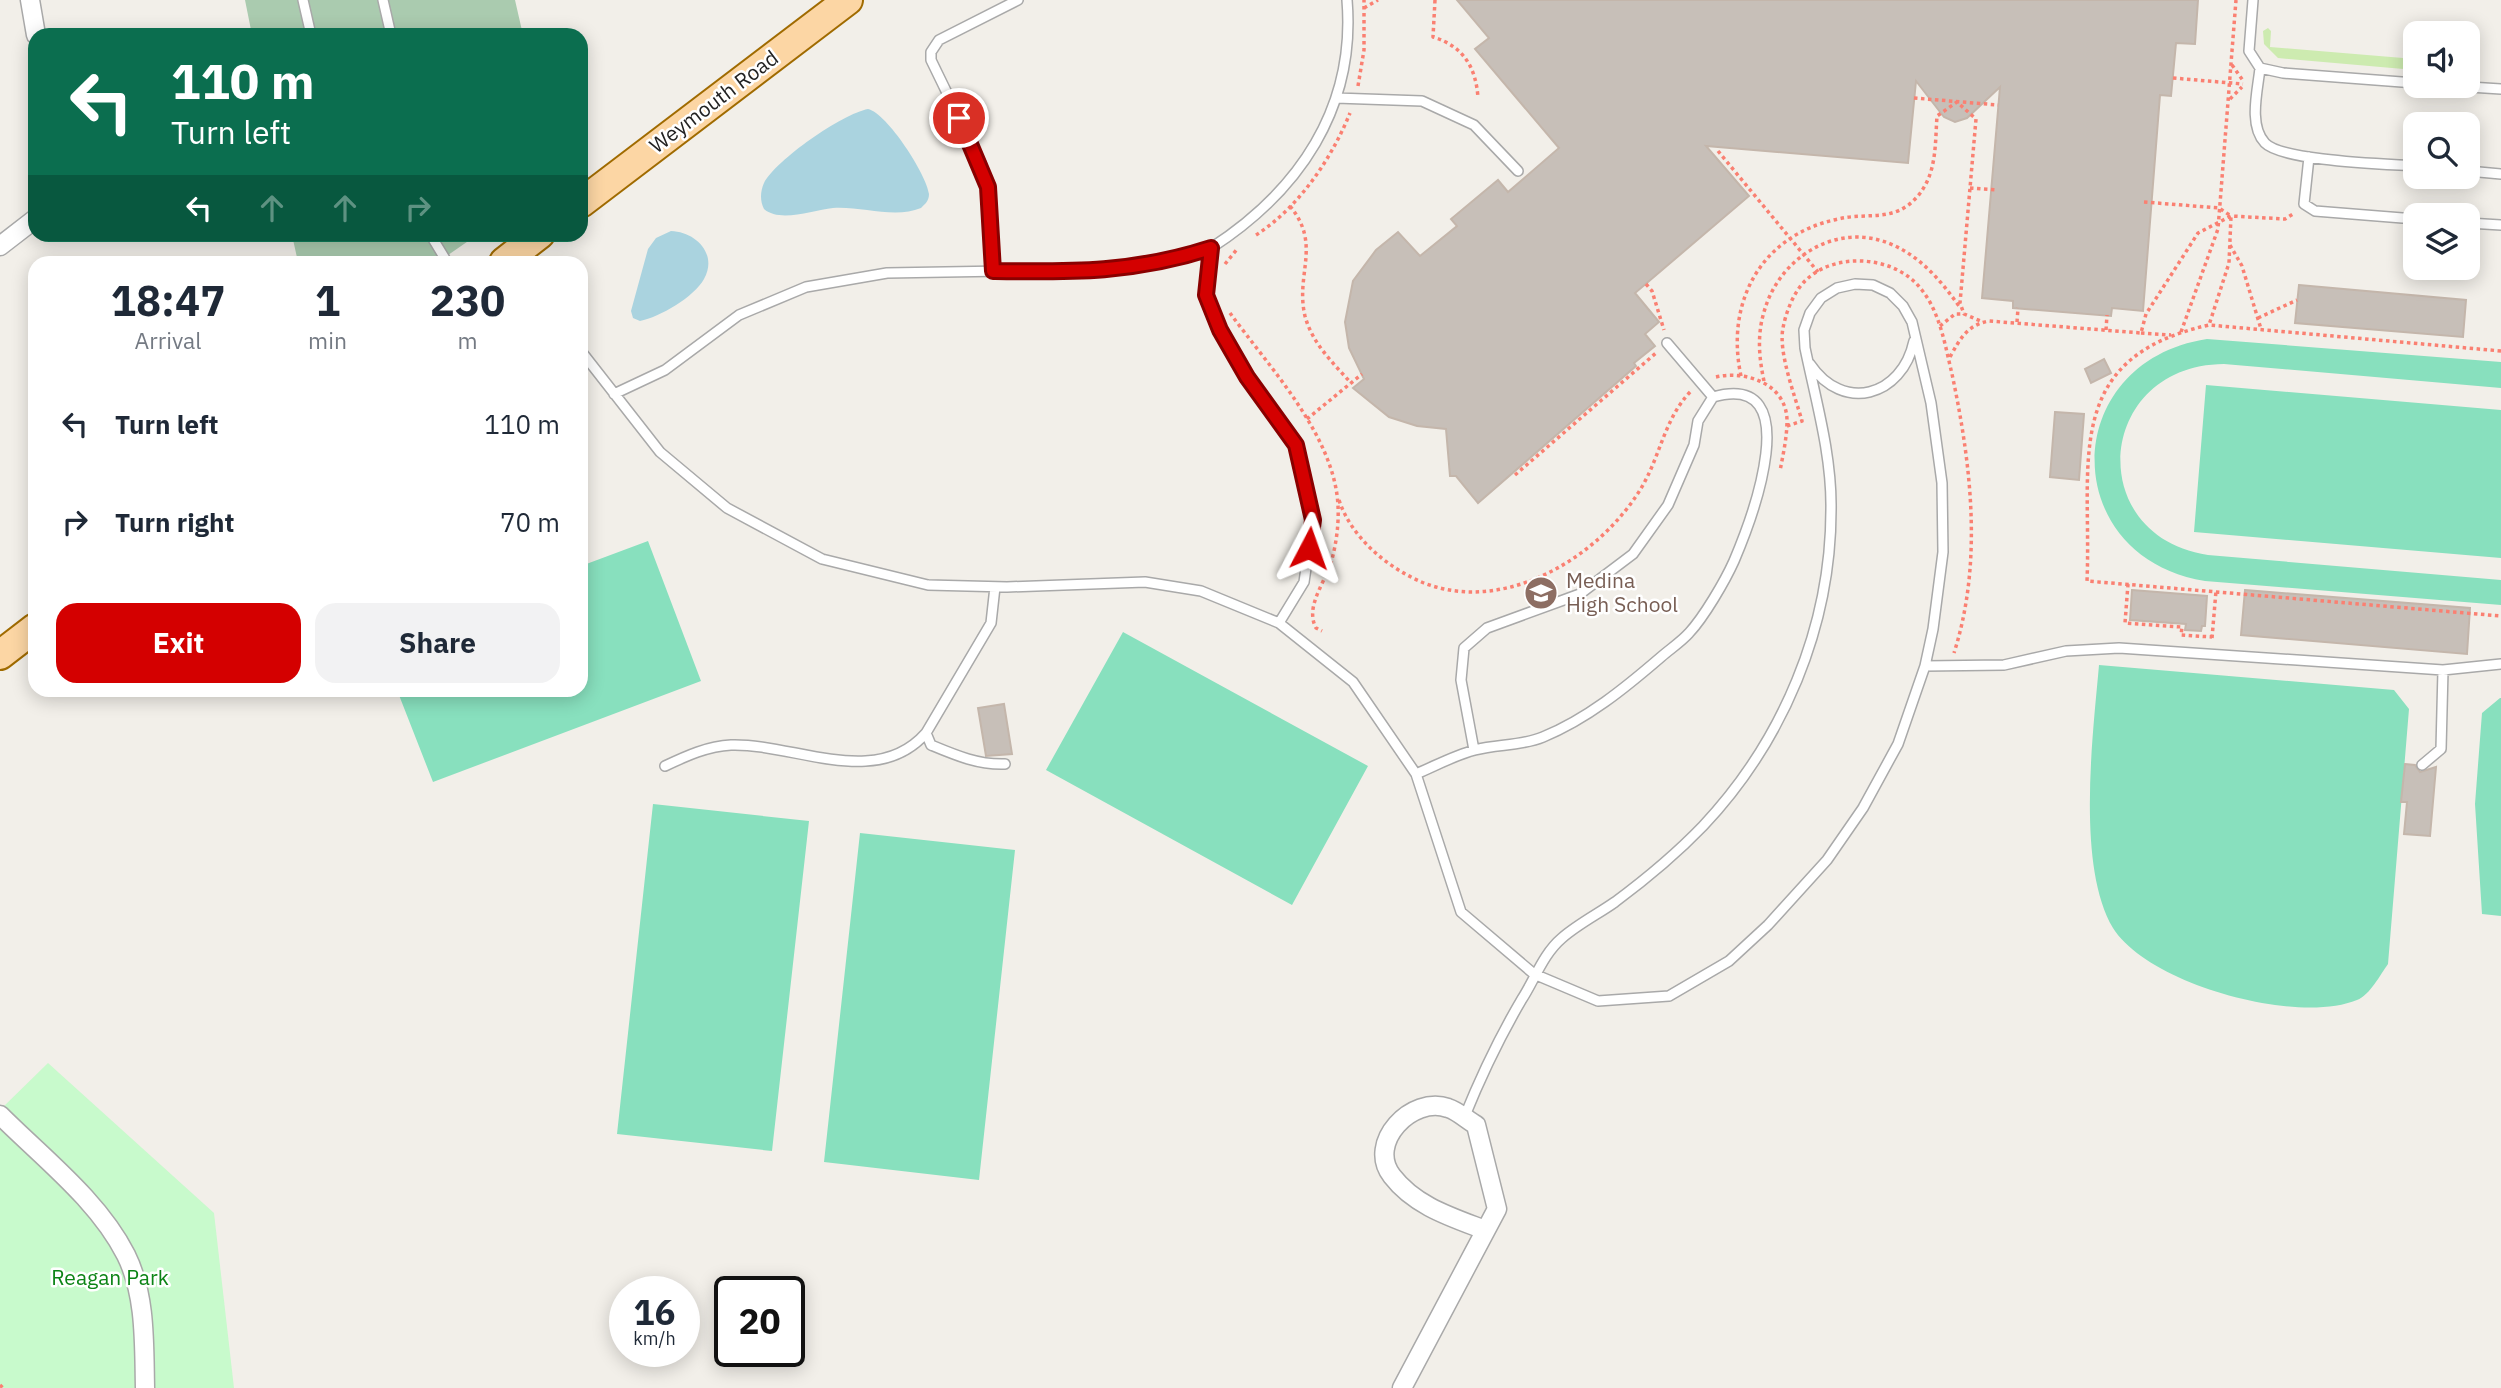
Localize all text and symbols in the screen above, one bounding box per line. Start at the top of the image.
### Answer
map controls [2403,21,2480,280]
button: sound [2403,21,2480,98]
street label: Weymouth Road [643,43,784,159]
text: 110 m [171,49,315,112]
icon: left [56,56,147,147]
pin [929,88,989,148]
icon: arrive [940,99,978,137]
text: Turn left [171,111,291,153]
button: search [2403,112,2480,189]
icon: left [180,189,218,227]
icon: ahead [253,189,291,227]
icon: ahead [326,189,364,227]
icon: right [399,189,437,227]
button: layers [2403,203,2480,280]
text: 18:47 [111,273,225,328]
text: 1 [315,273,340,328]
text: 230 [430,273,505,328]
text: Arrival [135,325,202,355]
text: min [308,325,347,355]
text: m [457,325,478,355]
icon: left [56,405,94,443]
text: Turn left [115,407,218,441]
text: 110 m [484,407,560,441]
icon: right [56,503,94,541]
text: Turn right [115,505,234,539]
text: 70 m [500,505,560,539]
position arrow [1272,511,1346,585]
place label: Medina High School [1566,566,1678,618]
school or university icon: Medina High School [1522,574,1560,612]
button: Exit [56,603,301,683]
button: Share [315,603,560,683]
park label: Reagan Park [51,1263,169,1291]
speed limit sign: 20 [714,1276,805,1367]
text: 16 [633,1289,676,1335]
text: km/h [633,1327,676,1350]

